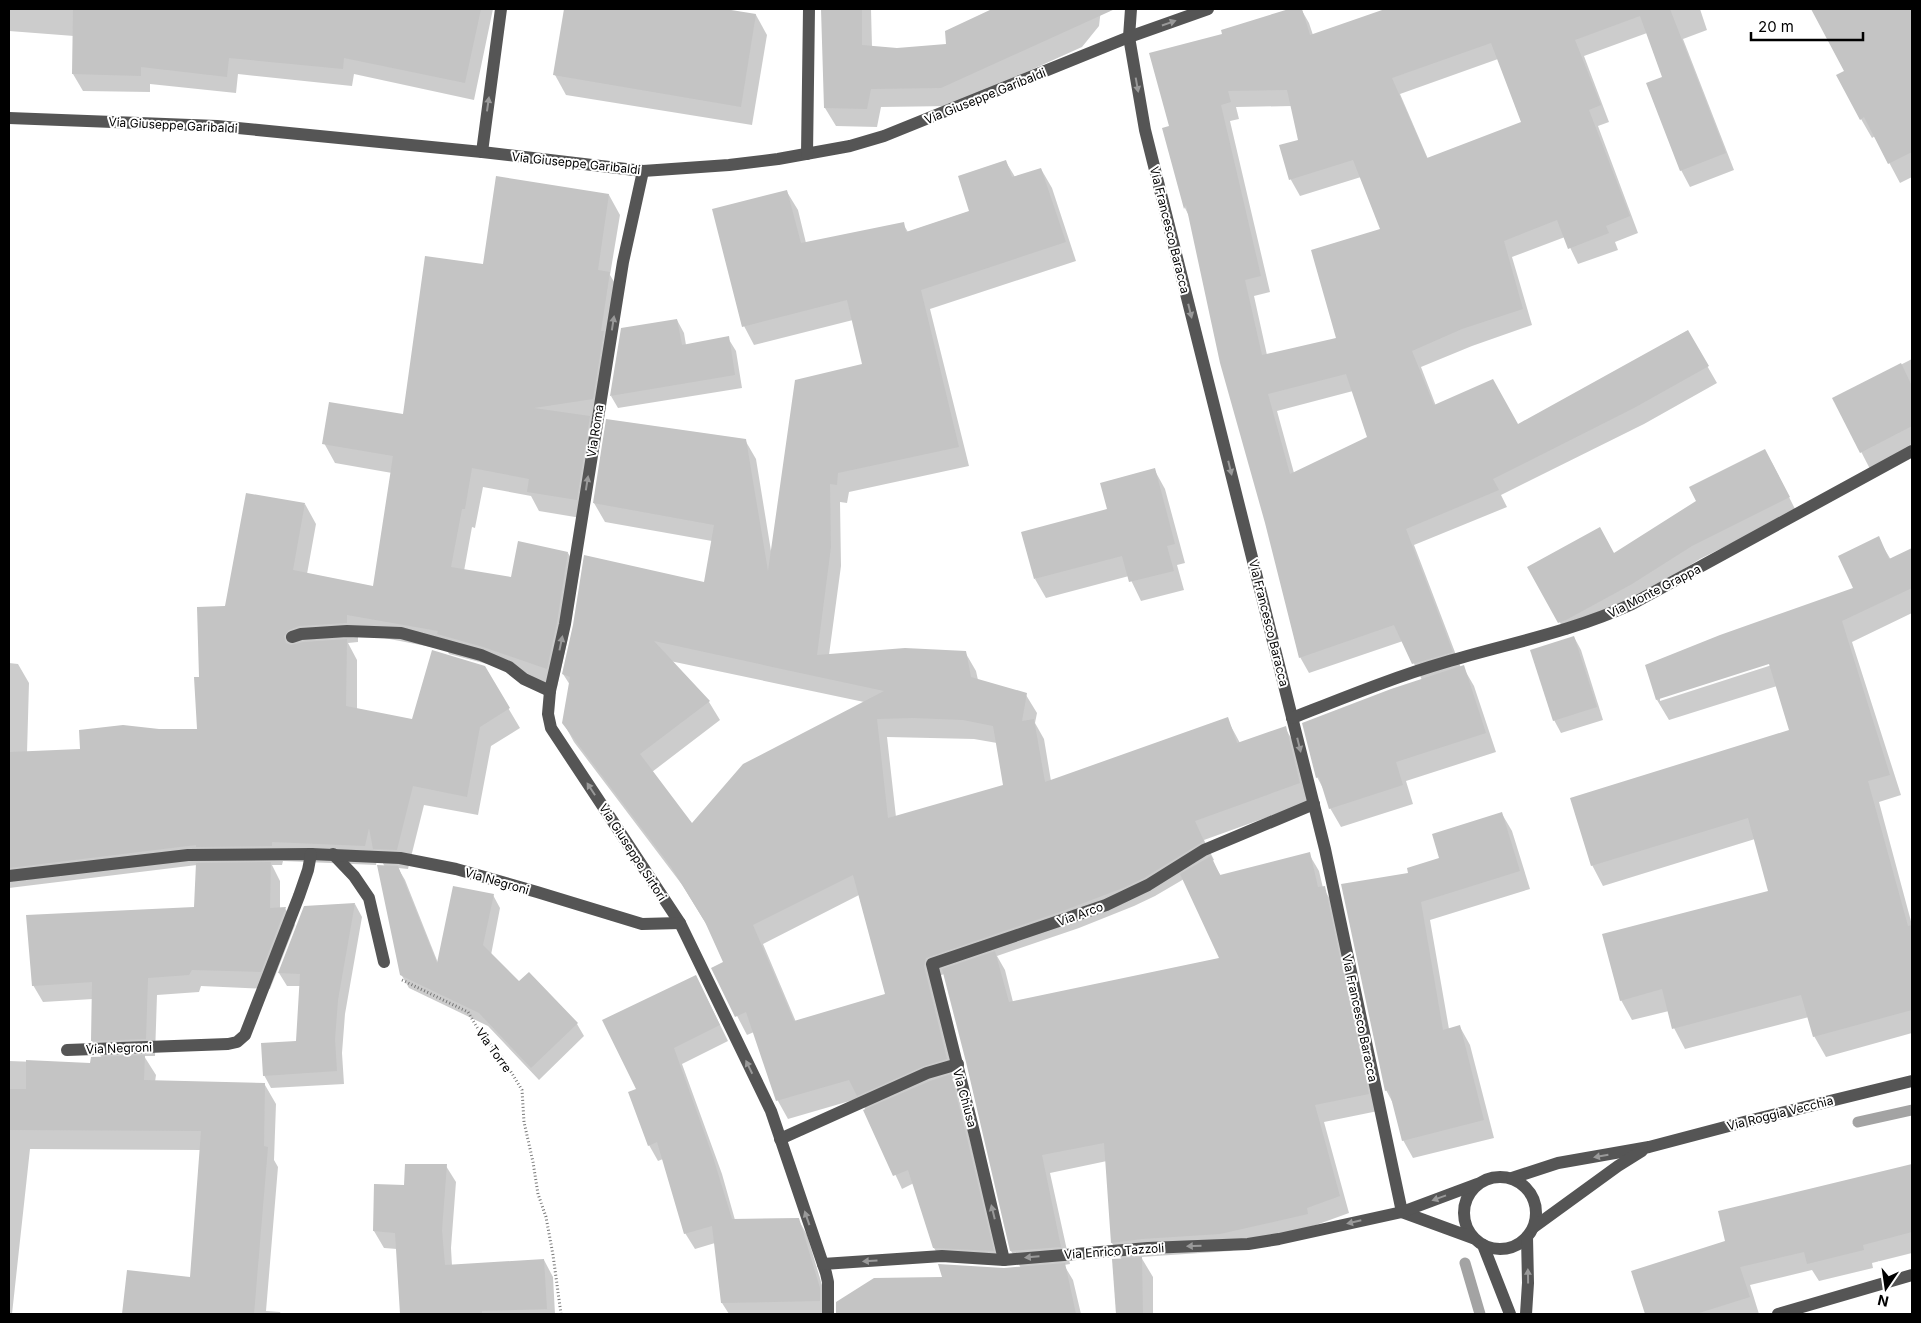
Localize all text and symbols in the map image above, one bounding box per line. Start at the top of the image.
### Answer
scale bar [1751,10,1864,42]
text: 20 m [1758,17,1794,36]
one-way arrow [1161,19,1176,26]
street label: Via Giuseppe Garibaldi [922,65,1048,127]
one-way arrow [1133,77,1141,93]
one-way arrow [484,96,492,112]
street label: Via Giuseppe Garibaldi [108,114,238,136]
street label: Via Giuseppe Garibaldi [511,149,641,177]
street label: Via Francesco Baracca [1147,165,1193,295]
one-way arrow [1186,303,1194,318]
one-way arrow [609,314,617,330]
street label: Via Roma [583,404,607,458]
one-way arrow [1226,461,1234,476]
one-way arrow [583,475,591,491]
street label: Via Francesco Baracca [1246,558,1292,688]
street label: Via Monte Grappa [1605,561,1703,621]
one-way arrow [557,636,565,651]
one-way arrow [1295,737,1303,752]
one-way arrow [587,782,596,796]
street label: Via Giuseppe Sirtori [596,801,670,903]
street label: Via Negroni [463,865,531,897]
street label: Via Arco [1055,899,1105,929]
street label: Via Francesco Baracca [1339,953,1381,1083]
street label: Via Torre [473,1025,515,1075]
street label: Via Negroni [86,1039,152,1057]
one-way arrow [745,1060,753,1074]
street label: Via Chiusa [950,1067,980,1129]
street label: Via Roggia Vecchia [1725,1093,1835,1133]
one-way arrow [1594,1152,1609,1160]
one-way arrow [1432,1195,1447,1202]
one-way arrow [989,1204,997,1219]
one-way arrow [803,1211,810,1226]
one-way arrow [1347,1218,1362,1226]
street label: Via Enrico Tazzoli [1063,1240,1165,1262]
one-way arrow [1186,1243,1202,1251]
one-way arrow [1024,1254,1040,1262]
one-way arrow [861,1258,877,1266]
north arrow [1861,1263,1911,1313]
one-way arrow [1524,1268,1532,1284]
text: N [1876,1292,1890,1311]

